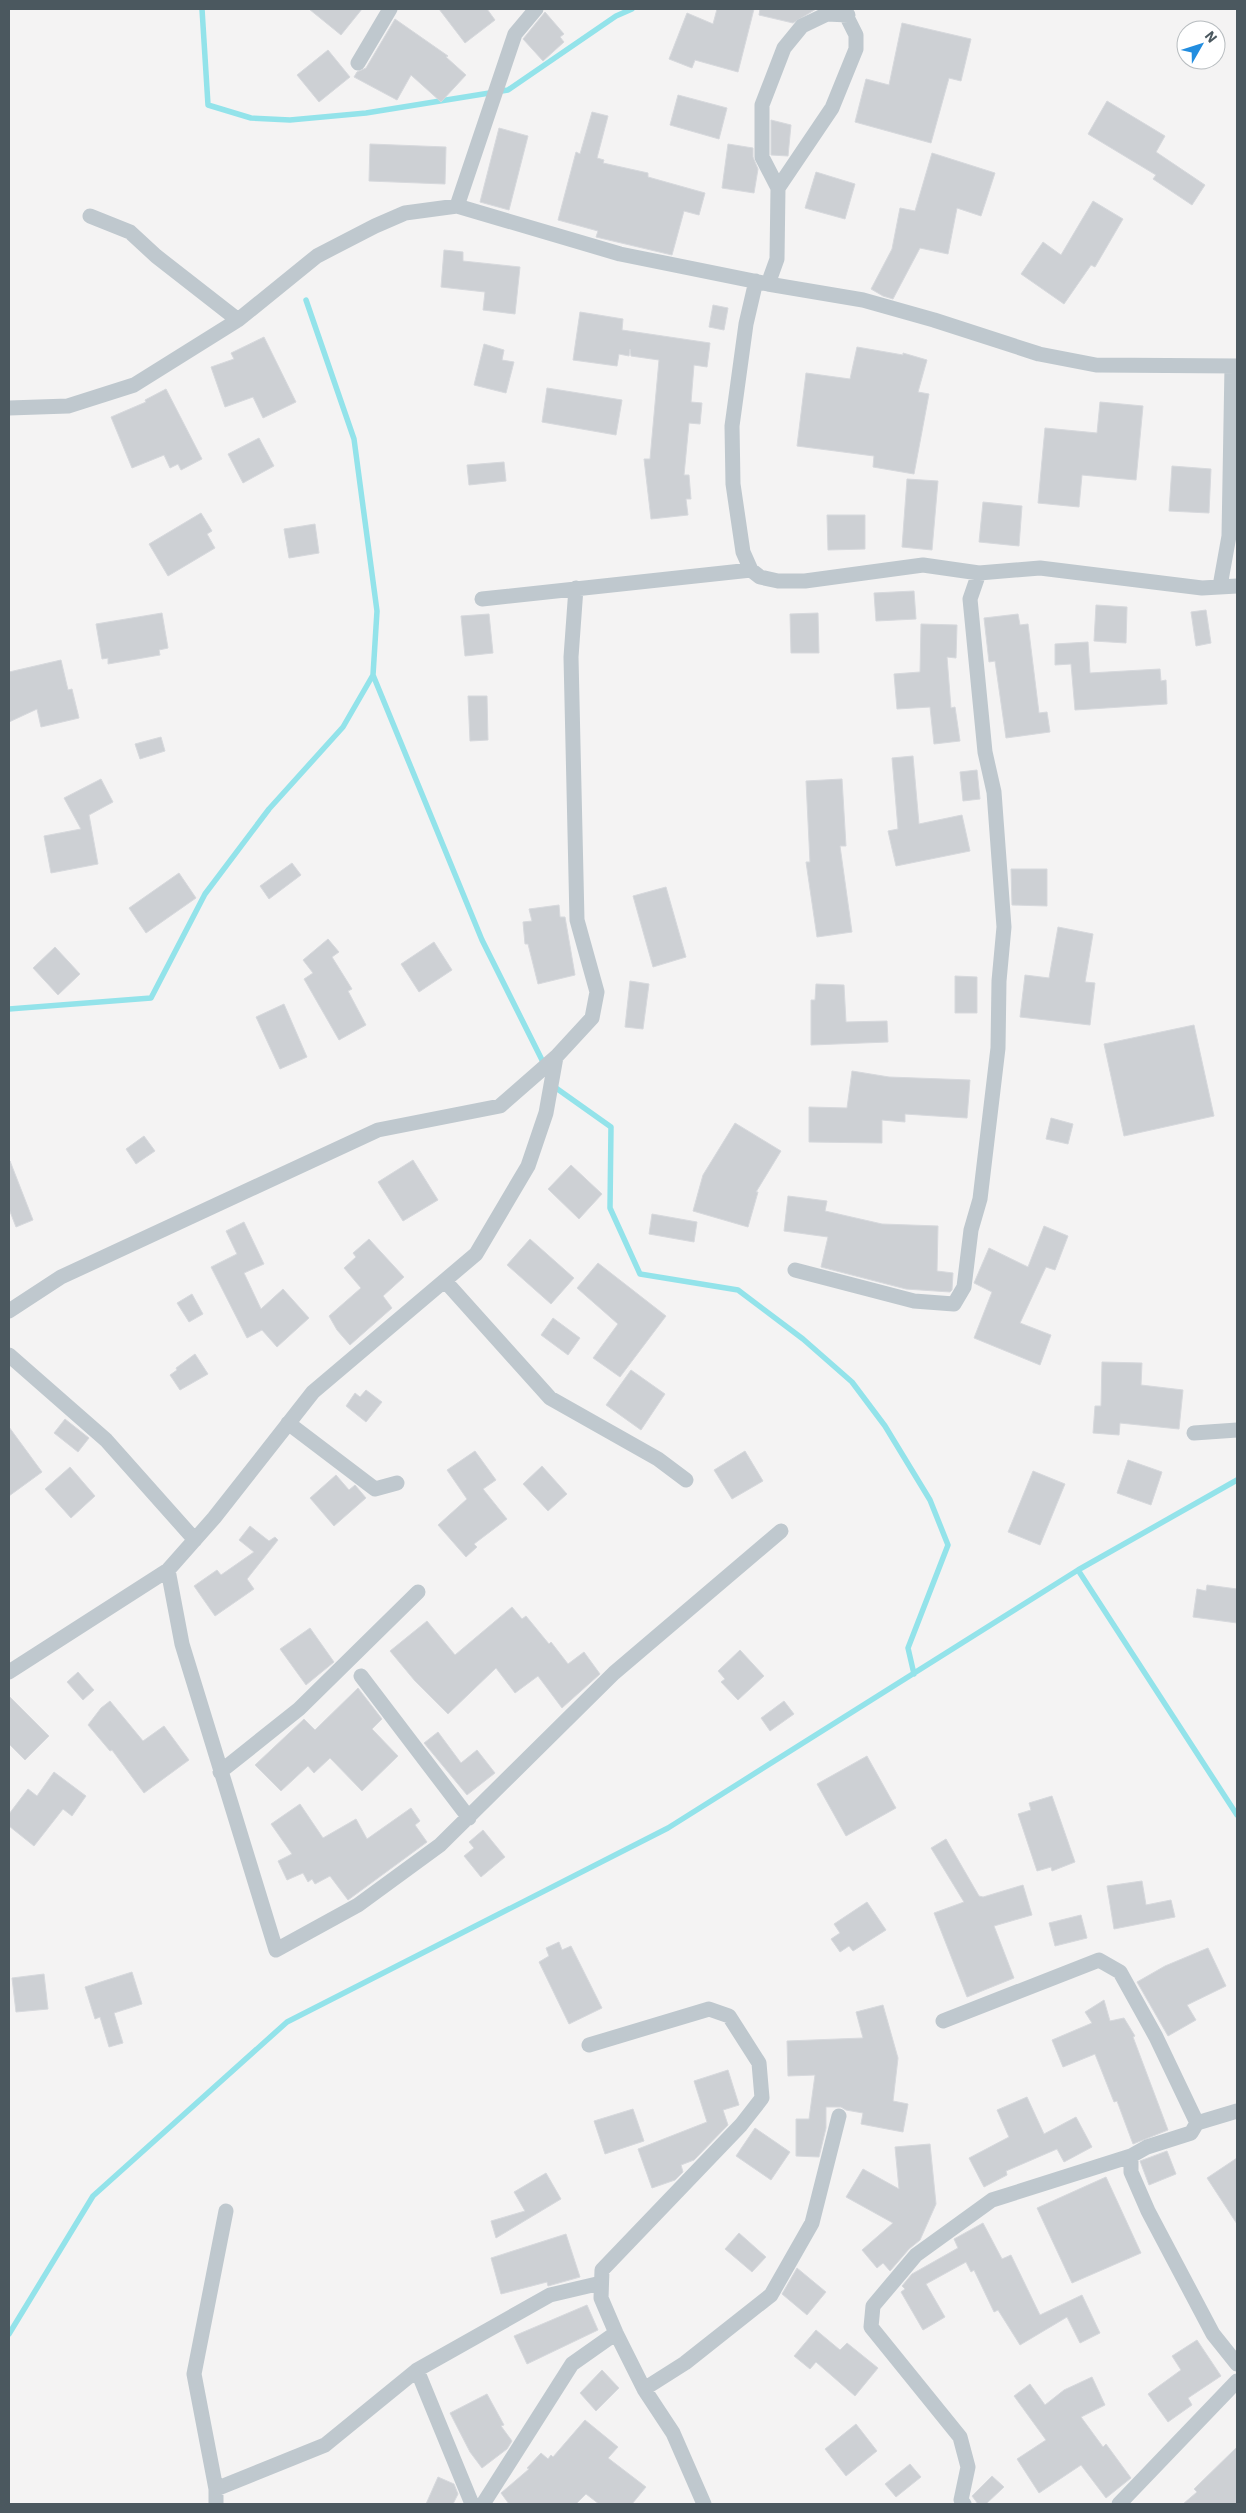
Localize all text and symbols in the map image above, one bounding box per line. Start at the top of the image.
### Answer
north arrow [1176,20,1226,70]
text: N [1201,27,1221,46]

